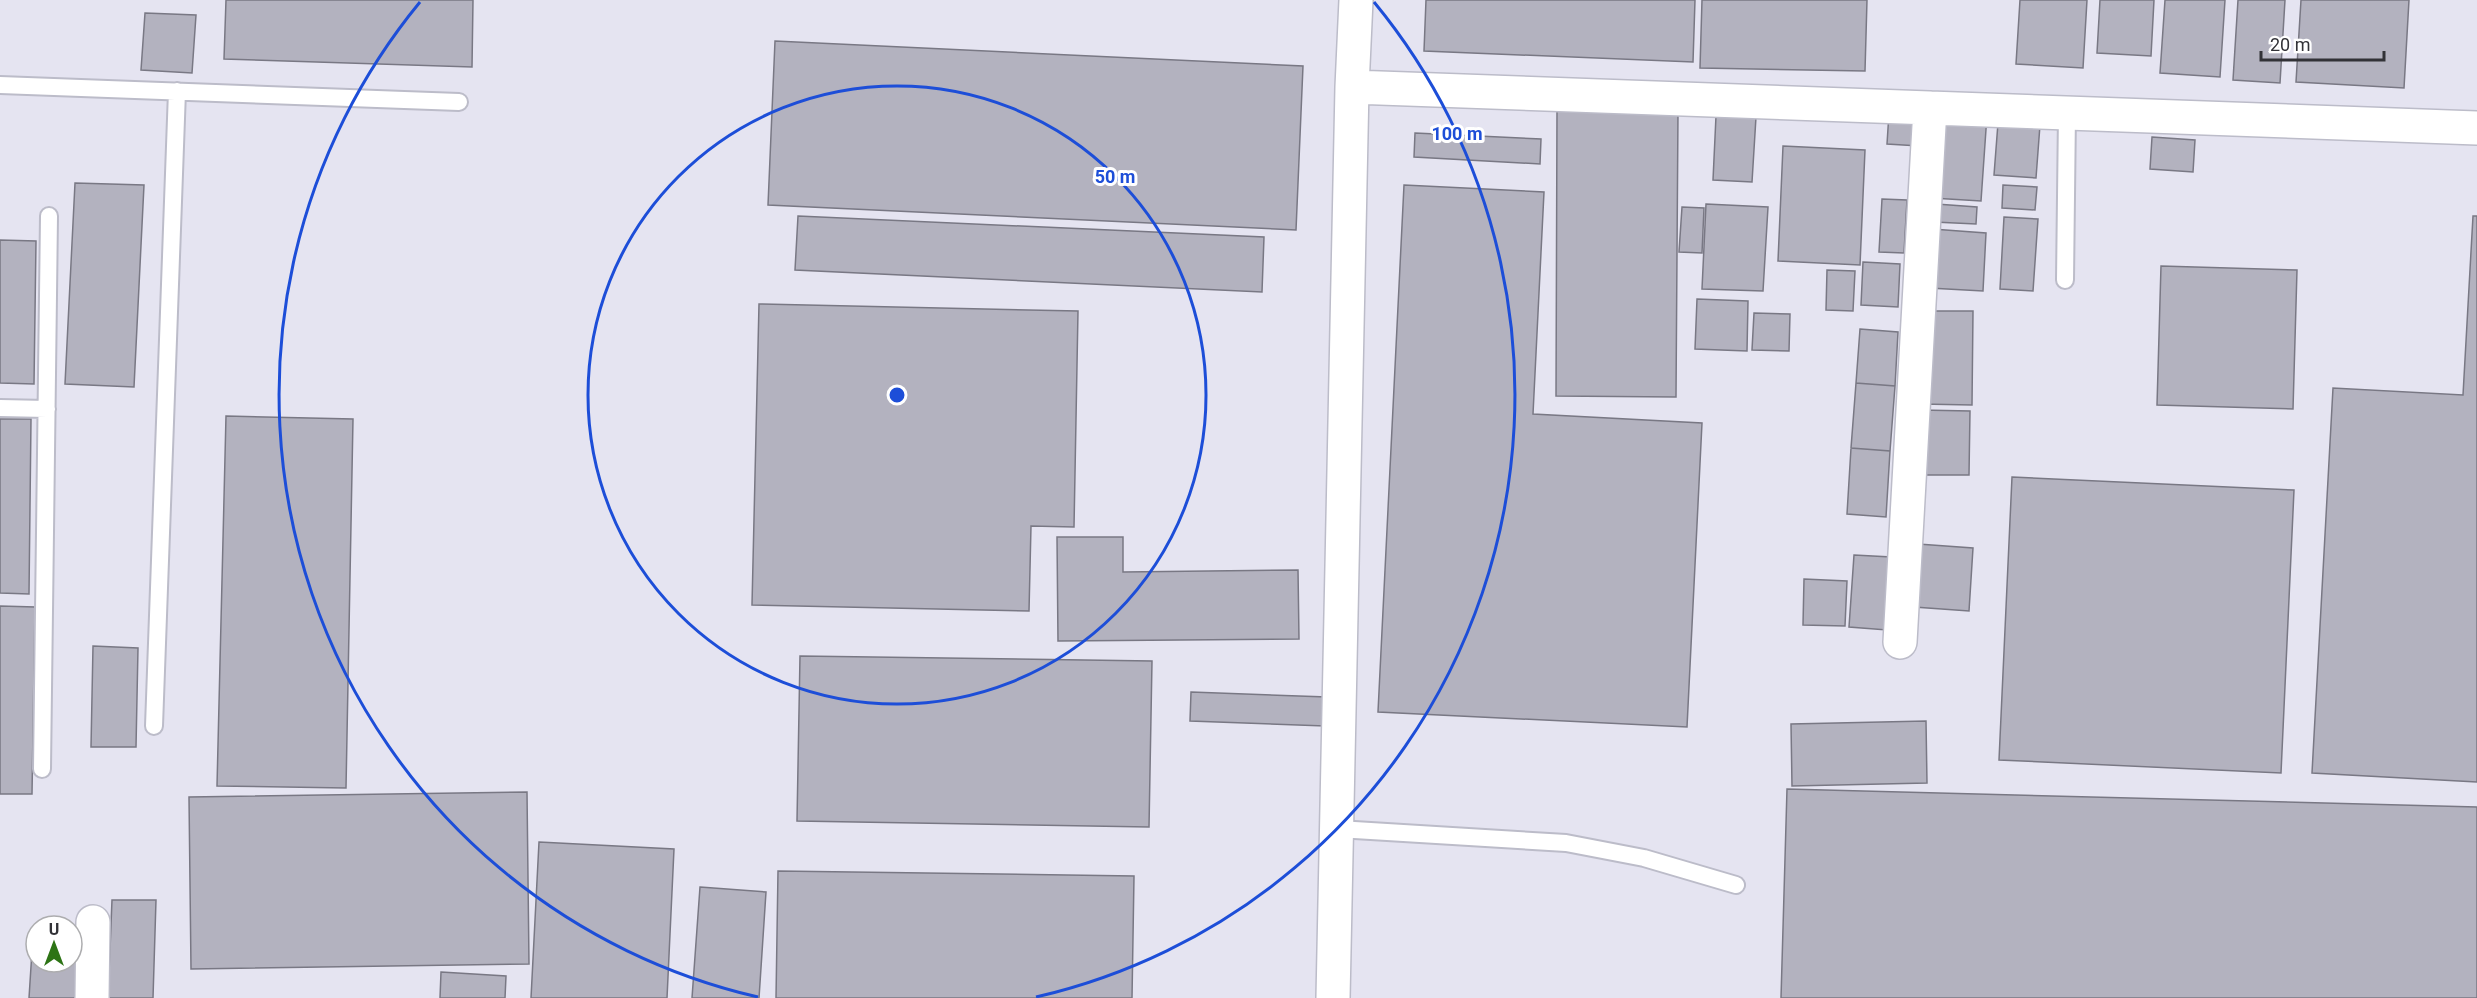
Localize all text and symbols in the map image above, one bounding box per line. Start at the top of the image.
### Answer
scale bar [2261,24,2384,62]
text: 20 m [2270,34,2310,55]
text: 100 m [1431,123,1483,144]
text: 50 m [1095,166,1135,187]
centre of rings [887,385,907,405]
north arrow [24,914,84,974]
text: U [49,920,59,939]

